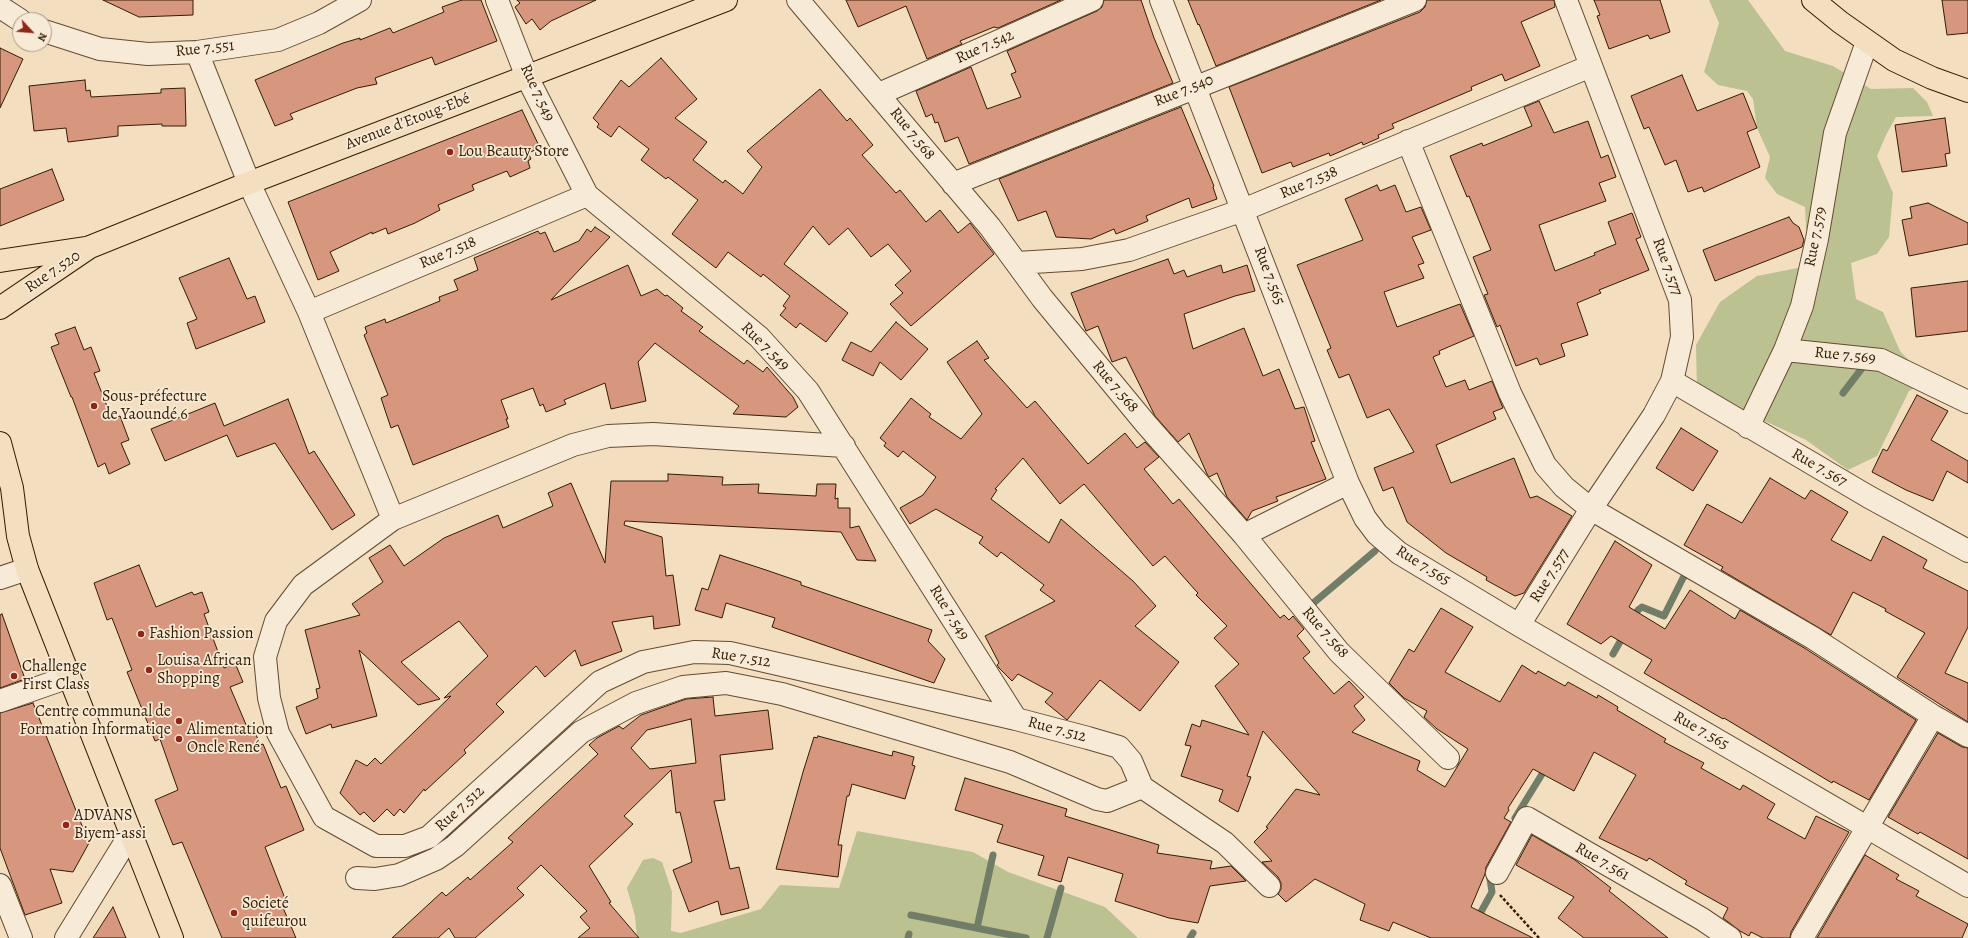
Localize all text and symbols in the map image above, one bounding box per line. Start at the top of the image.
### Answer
north arrow [12,12,52,52]
street label: Rue 7.542 [953,26,1017,68]
text: N [34,30,51,44]
street label: Rue 7.551 [175,36,235,62]
street label: Rue 7.549 [515,61,559,125]
street label: Rue 7.540 [1151,70,1217,112]
street label: Avenue d'Etoug-Ebé [343,89,473,155]
street label: Rue 7.568 [885,104,939,164]
place label: Lou Beauty Store [458,142,569,162]
marker: Lou Beauty Store [445,147,455,157]
street label: Rue 7.538 [1277,162,1341,204]
street label: Rue 7.579 [1801,205,1831,269]
street label: Rue 7.518 [417,232,479,274]
street label: Rue 7.577 [1648,235,1686,299]
street label: Rue 7.565 [1249,244,1289,308]
street label: Rue 7.520 [22,246,84,298]
street label: Rue 7.549 [737,319,793,375]
street label: Rue 7.569 [1813,343,1877,369]
street label: Rue 7.568 [1088,357,1142,417]
place label: Sous-préfecture de Yaoundé 6 [102,387,207,425]
marker: Sous-préfecture de Yaoundé 6 [89,401,99,411]
street label: Rue 7.567 [1788,444,1850,492]
street label: Rue 7.565 [1392,542,1454,590]
street label: Rue 7.577 [1526,545,1574,607]
street label: Rue 7.549 [925,582,973,644]
street label: Rue 7.568 [1297,603,1353,663]
place label: Fashion Passion [149,624,253,644]
marker: Fashion Passion [136,629,146,639]
street label: Rue 7.512 [710,644,772,672]
place label: Louisa African Shopping [157,651,251,689]
place label: Challenge First Class [22,657,90,695]
marker: Louisa African Shopping [144,665,154,675]
marker: Challenge First Class [9,671,19,681]
place label: Centre communal de Formation Informatiqe [20,702,171,740]
street label: Rue 7.565 [1670,707,1732,755]
street label: Rue 7.512 [1026,713,1088,747]
marker: Centre communal de Formation Informatiqe [174,716,184,726]
place label: Alimentation Oncle René [187,720,273,758]
marker: Alimentation Oncle René [174,734,184,744]
street label: Rue 7.512 [431,782,489,836]
place label: ADVANS Biyem-assi [74,806,146,844]
marker: ADVANS Biyem-assi [61,820,71,830]
street label: Rue 7.561 [1571,839,1633,885]
place label: Societé quifeurou [242,894,307,932]
marker: Societé quifeurou [229,908,239,918]

